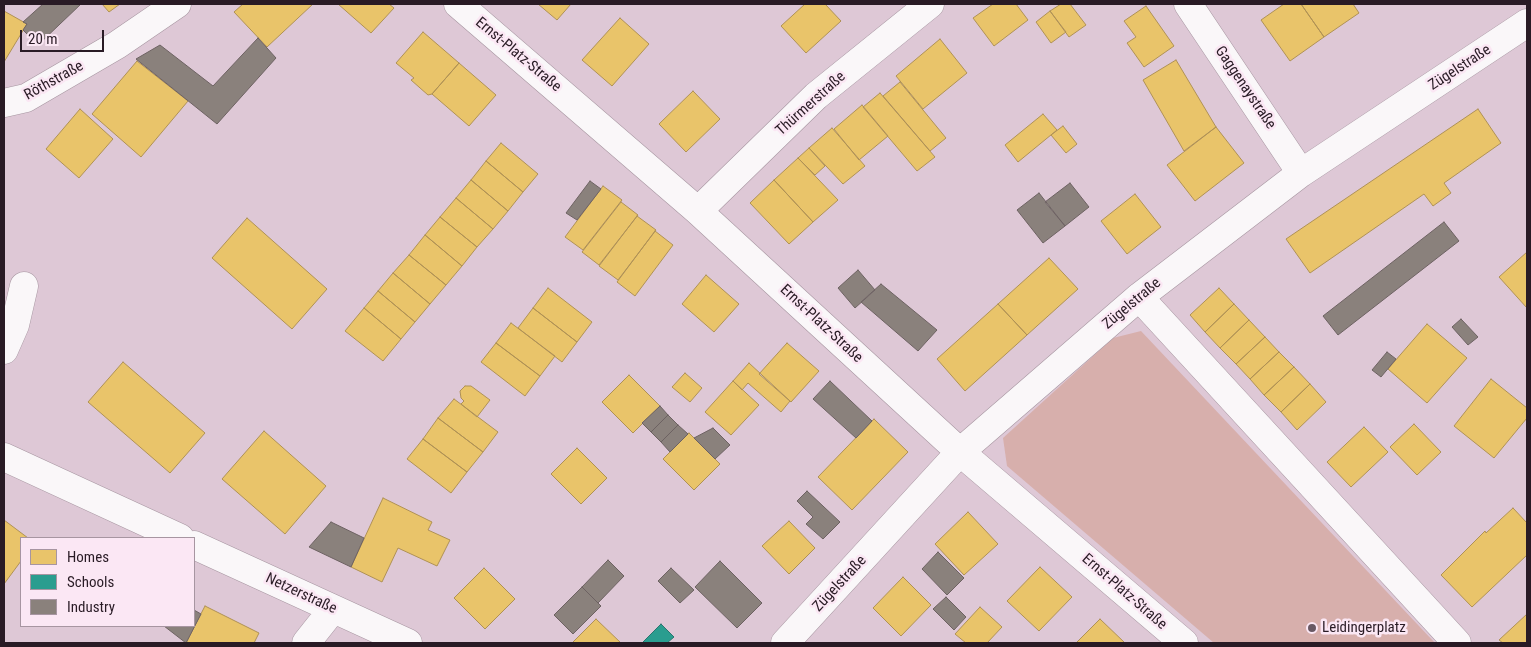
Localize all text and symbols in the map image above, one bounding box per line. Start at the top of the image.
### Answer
street label: Ernst-Platz-Straße [471,14,565,96]
scale bar [22,20,106,52]
text: 20 m [28,30,58,48]
street label: Zügelstraße [1426,41,1494,95]
street label: Gaggenaystraße [1211,43,1279,133]
street label: Röthstraße [21,57,87,105]
street label: Thürmerstraße [773,68,849,140]
street label: Zügelstraße [1099,274,1165,334]
street label: Ernst-Platz-Straße [776,281,866,367]
legend [20,537,195,627]
text: Homes [67,548,109,566]
street label: Ernst-Platz-Straße [1078,550,1170,634]
street label: Zügelstraße [809,552,871,616]
street label: Netzerstraße [263,570,339,618]
text: Schools [67,573,114,591]
text: Industry [67,598,115,616]
place label: Leidingerplatz [1322,619,1406,637]
marker: Leidingerplatz [1306,622,1318,634]

